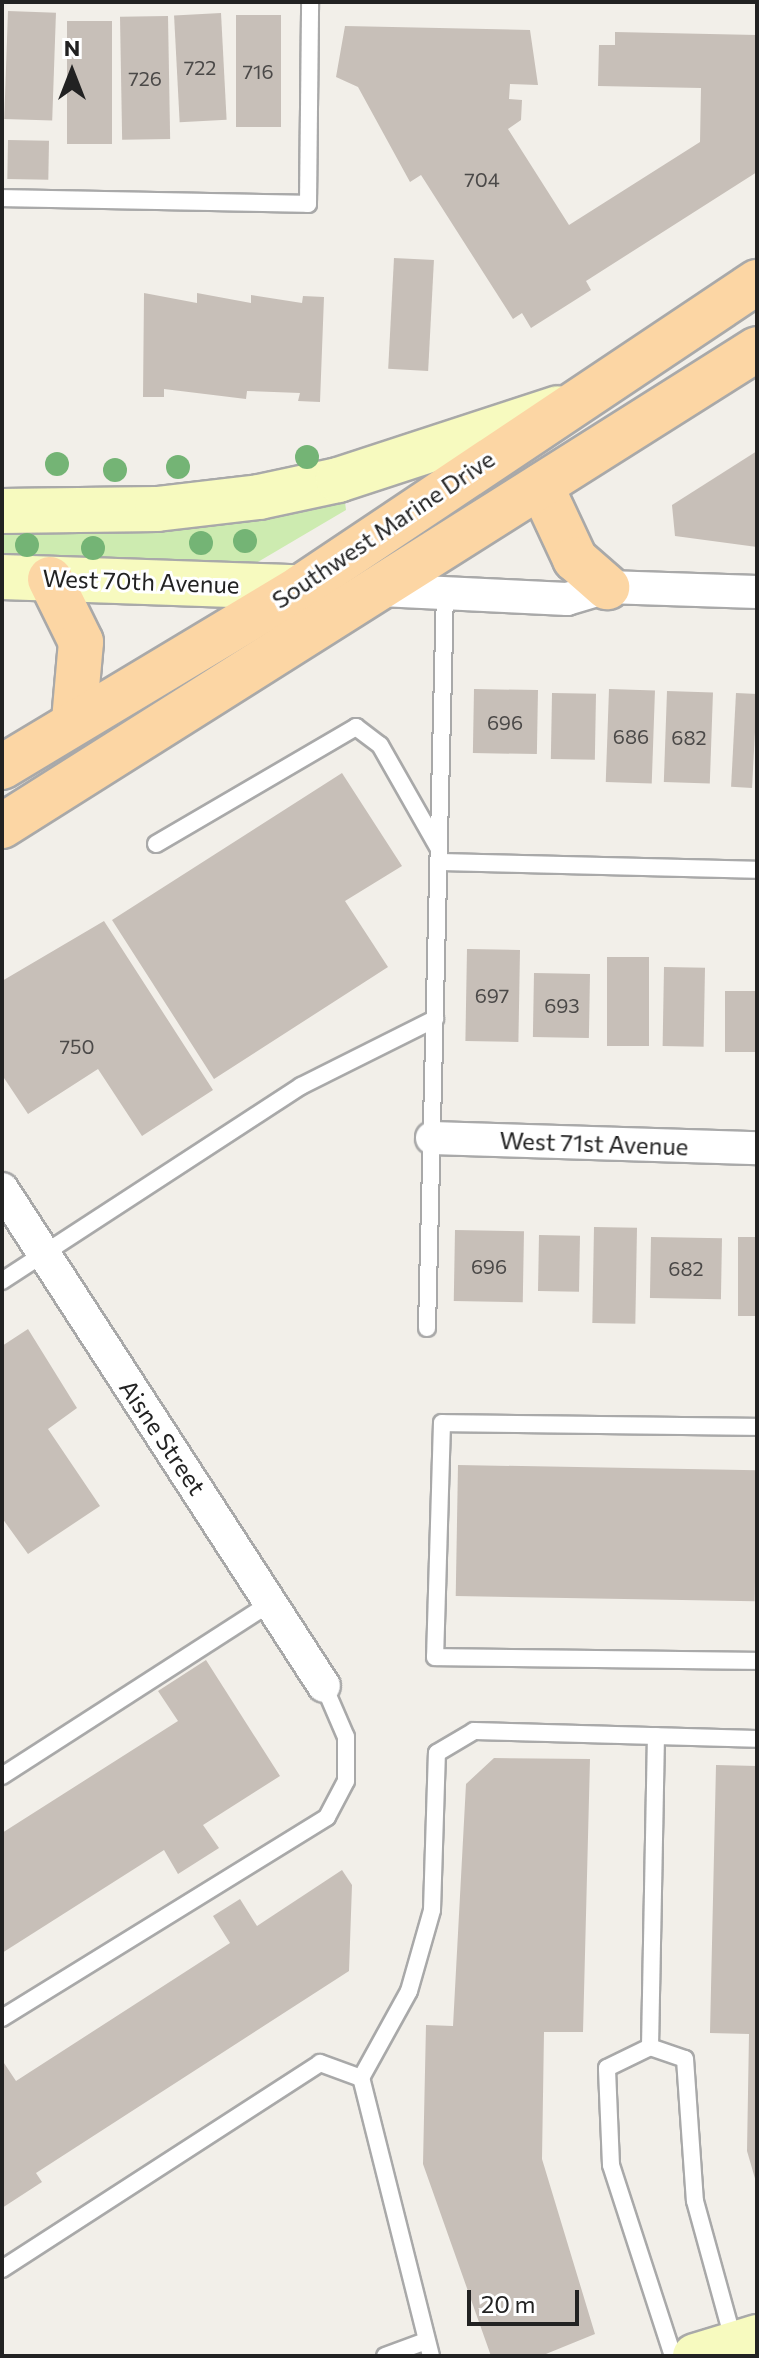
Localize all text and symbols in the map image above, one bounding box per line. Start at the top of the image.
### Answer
north arrow [32,32,112,112]
text: N [64,34,80,61]
house number: 722 [184,55,216,79]
house number: 716 [242,59,274,83]
house number: 726 [128,66,162,90]
house number: 704 [464,167,500,191]
street label: Southwest Marine Drive [266,444,500,614]
street label: West 70th Avenue [42,563,240,599]
house number: 696 [487,710,523,734]
house number: 686 [613,724,649,748]
house number: 682 [671,725,707,749]
house number: 697 [475,983,509,1007]
house number: 693 [544,993,580,1017]
house number: 750 [59,1034,95,1058]
street label: West 71st Avenue [499,1125,689,1161]
house number: 696 [471,1254,507,1278]
house number: 682 [668,1256,704,1280]
street label: Aisne Street [114,1374,212,1500]
scale bar [471,2274,583,2324]
text: 20 m [481,2289,535,2318]

